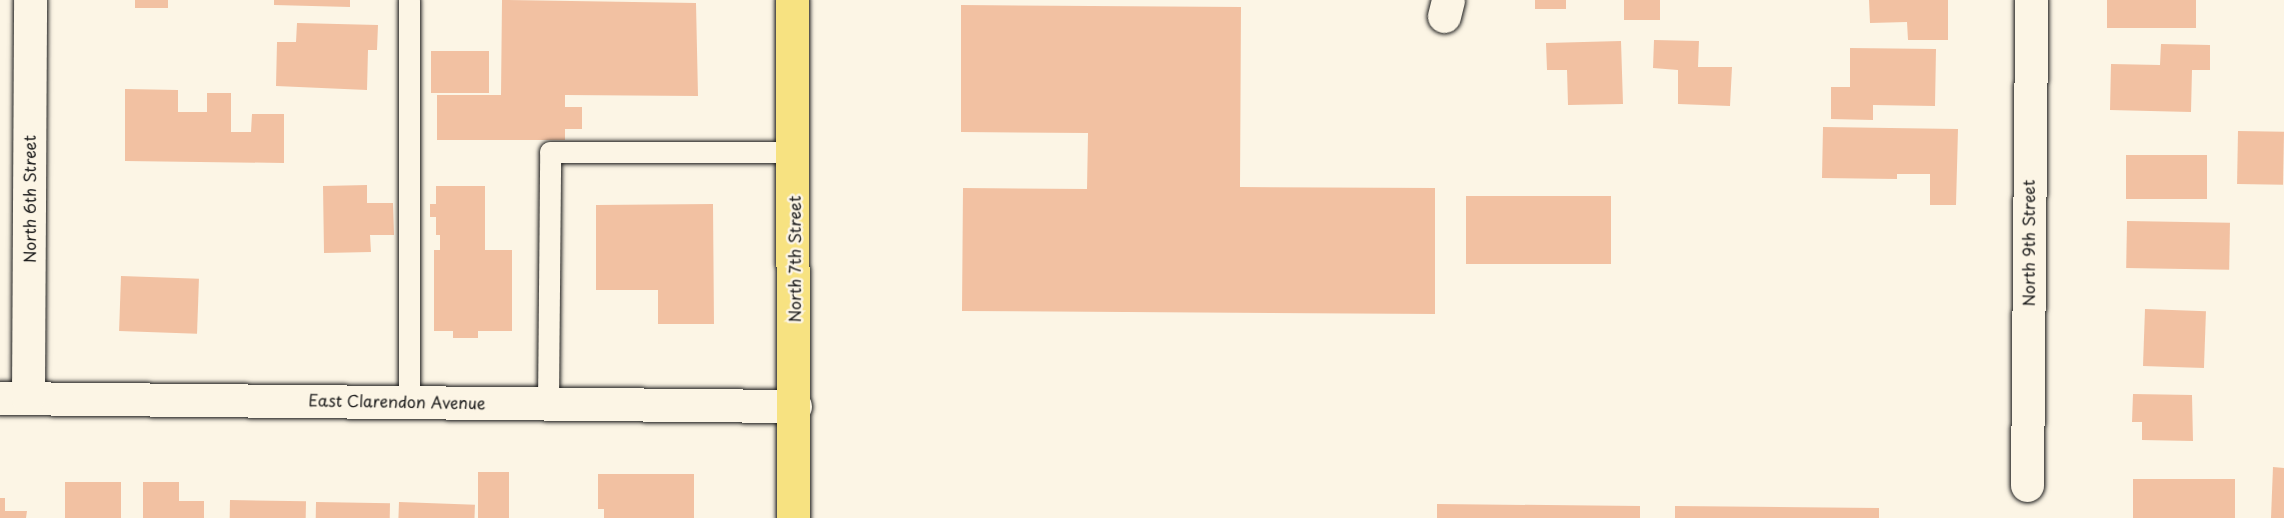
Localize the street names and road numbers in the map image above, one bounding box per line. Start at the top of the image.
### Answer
street label: North 6th Street [19,134,39,264]
street label: North 9th Street [2018,179,2038,307]
street label: North 7th Street [784,195,804,323]
street label: East Clarendon Avenue [308,390,486,412]

